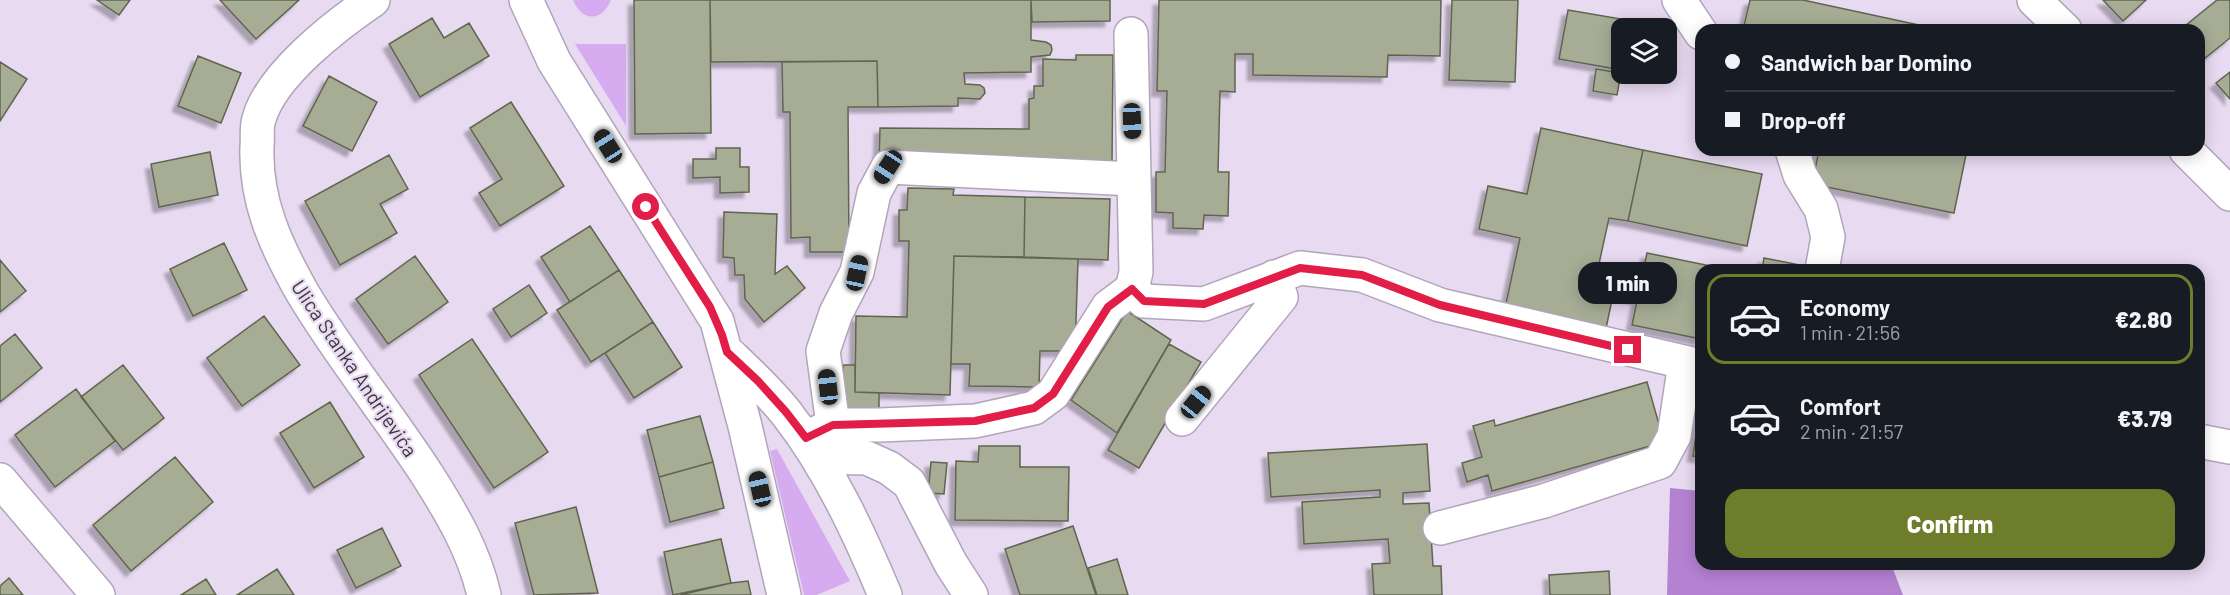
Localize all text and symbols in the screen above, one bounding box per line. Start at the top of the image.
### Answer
map controls [1611,18,1677,84]
button: layers [1611,18,1677,84]
text: Sandwich bar Domino [1761,49,1972,75]
car [1122,103,1142,139]
text: Drop-off [1761,107,1845,133]
car [591,126,625,166]
car [871,147,905,187]
route start [632,193,659,220]
car [844,254,870,292]
callout: 1 min [1578,263,1678,305]
text: 1 min [1606,271,1649,295]
street label: Ulica Stanka Andrijevića [287,275,423,461]
icon: car [1728,292,1782,346]
text: Economy [1800,294,1890,320]
text: €2.80 [2115,306,2172,332]
text: 1 min · 21:56 [1800,320,1900,344]
route end [1614,336,1641,363]
car [817,368,839,406]
car [1178,382,1214,422]
icon: car [1728,391,1782,445]
text: Comfort [1800,393,1881,419]
text: €3.79 [2117,405,2172,431]
text: 2 min · 21:57 [1800,419,1903,443]
car [747,469,773,509]
button: Confirm [1725,489,2175,558]

